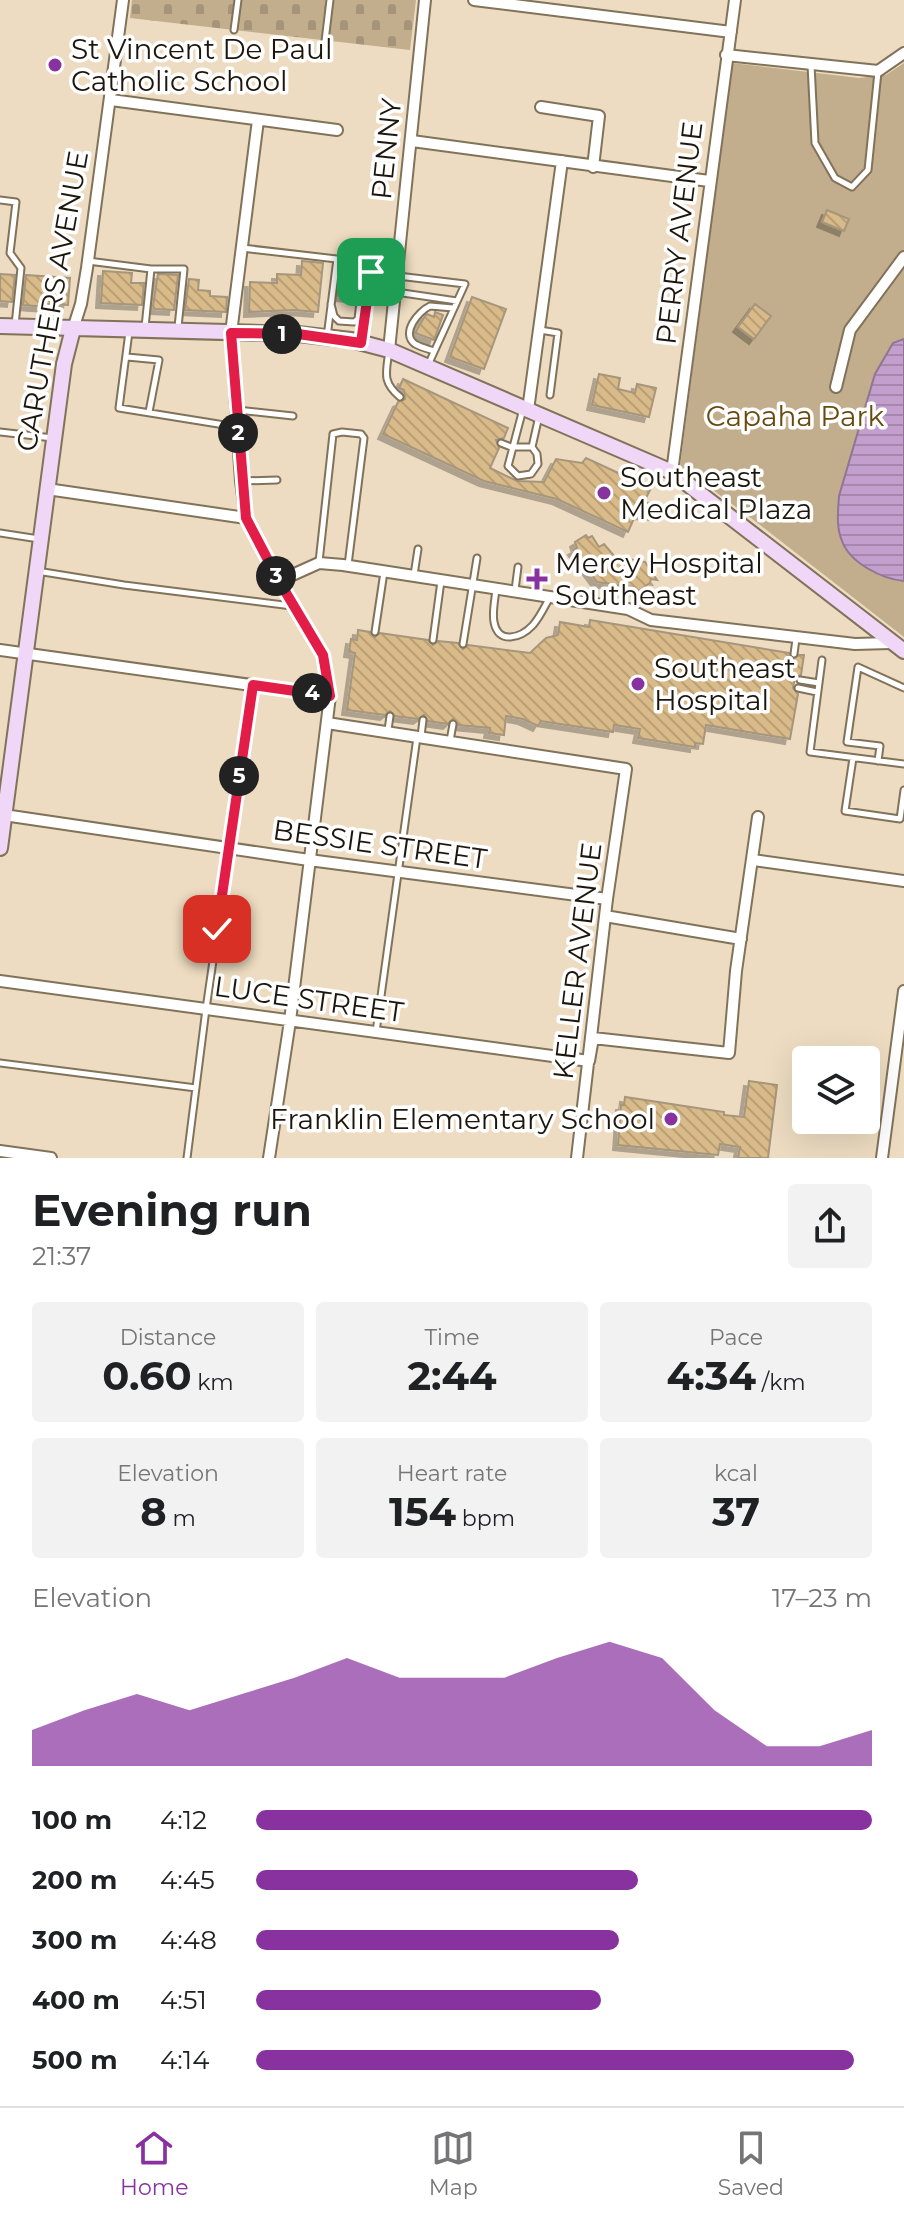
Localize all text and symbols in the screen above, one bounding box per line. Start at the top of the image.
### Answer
place label: St Vincent De Paul Catholic School [71,32,332,98]
marker: St Vincent De Paul Catholic School [46,56,64,74]
street label: PENNY [364,97,408,201]
street label: PERRY AVENUE [648,120,710,346]
street label: CARUTHERS AVENUE [9,148,95,454]
pin [337,238,405,306]
icon: arrive [349,250,393,294]
pin: 1 [262,314,302,354]
text: 1 [278,320,286,347]
park label: Capaha Park [706,399,884,433]
pin: 2 [218,413,258,453]
text: 2 [232,419,244,446]
place label: Southeast Medical Plaza [620,460,812,526]
marker: Southeast Medical Plaza [595,484,613,502]
place label: Mercy Hospital Southeast [555,546,763,612]
pin: 3 [256,556,296,596]
text: 3 [269,562,283,589]
marker: Mercy Hospital Southeast [526,568,548,590]
place label: Southeast Hospital [654,651,796,717]
pin: 4 [292,673,332,713]
marker: Southeast Hospital [629,675,647,693]
text: 4 [304,679,320,706]
pin: 5 [219,756,259,796]
text: 5 [232,762,246,789]
street label: BESSIE STREET [271,812,489,876]
street label: KELLER AVENUE [546,841,608,1081]
pin [183,895,251,963]
icon: check [195,907,239,951]
street label: LUCE STREET [212,969,406,1029]
map controls [792,1046,880,1134]
button: layers [792,1046,880,1134]
place label: Franklin Elementary School [270,1102,655,1136]
marker: Franklin Elementary School [662,1110,680,1128]
text: Evening run [32,1183,312,1237]
button: share [788,1184,872,1268]
text: 21:37 [32,1240,91,1272]
text: Distance [120,1324,216,1351]
text: Time [424,1324,480,1351]
text: Pace [709,1324,763,1351]
text: 0.60 [102,1351,192,1400]
text: 2:44 [407,1351,497,1400]
text: 4:34 [666,1351,756,1400]
text: km [192,1369,234,1396]
text: /km [756,1369,806,1396]
text: Elevation [117,1460,219,1487]
text: Heart rate [397,1460,507,1487]
text: kcal [714,1460,758,1487]
text: 8 [140,1487,167,1536]
text: 154 [389,1487,456,1536]
text: 37 [712,1487,760,1536]
text: m [167,1505,196,1532]
text: bpm [456,1505,515,1532]
text: Elevation [32,1582,152,1614]
text: 17–23 m [772,1582,872,1614]
text: 100 m [32,1804,112,1836]
text: 4:12 [160,1804,207,1836]
text: 200 m [32,1864,117,1896]
text: 4:45 [160,1864,215,1896]
text: 300 m [32,1924,117,1956]
text: 4:48 [160,1924,217,1956]
text: 400 m [32,1984,120,2016]
text: 4:51 [160,1984,207,2016]
text: 500 m [32,2044,117,2076]
text: 4:14 [160,2044,209,2076]
tab: Home [120,2126,188,2201]
tab: Map [429,2126,478,2201]
tab: Saved [718,2126,784,2201]

